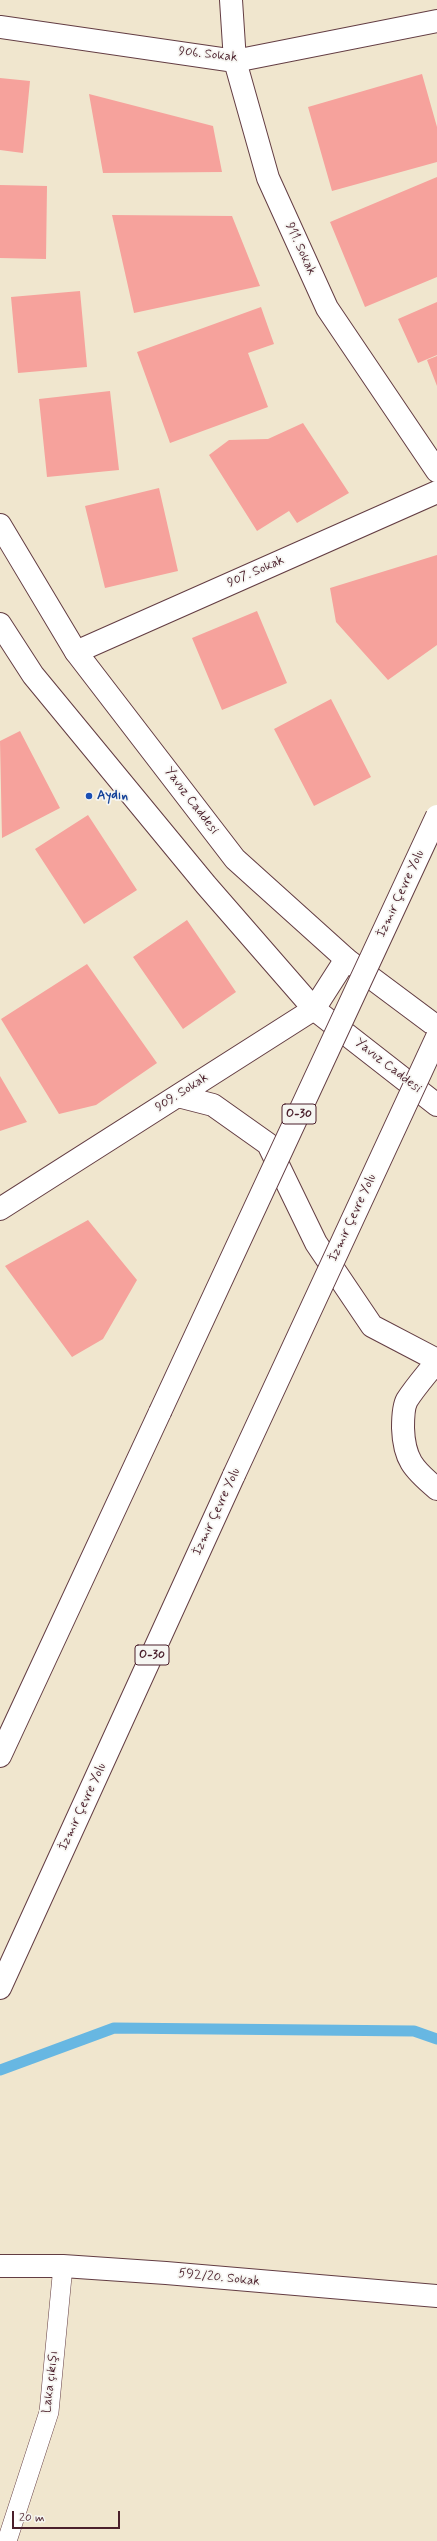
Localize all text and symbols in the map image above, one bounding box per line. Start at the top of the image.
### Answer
street label: 906. Sokak [178,44,238,66]
street label: 911. Sokak [281,220,319,278]
street label: 907. Sokak [225,553,287,591]
street label: Yavuz Caddesi [161,764,221,838]
place label: Aydın [97,788,128,804]
marker: Aydın [84,791,94,801]
street label: İzmir Çevre Yolu [374,848,428,940]
street label: Yavuz Caddesi [352,1035,424,1097]
street label: 909. Sokak [153,1070,211,1116]
road number: O-30 [282,1104,316,1124]
street label: İzmir Çevre Yolu [326,1172,380,1264]
street label: İzmir Çevre Yolu [190,1466,244,1558]
road number: O-30 [135,1645,169,1665]
street label: İzmir Çevre Yolu [56,1761,110,1853]
street label: 592/20. Sokak [177,2266,261,2290]
street label: Laka çıkışı [39,2350,63,2414]
scale bar [14,2503,122,2529]
text: 20 m [19,2510,45,2526]

